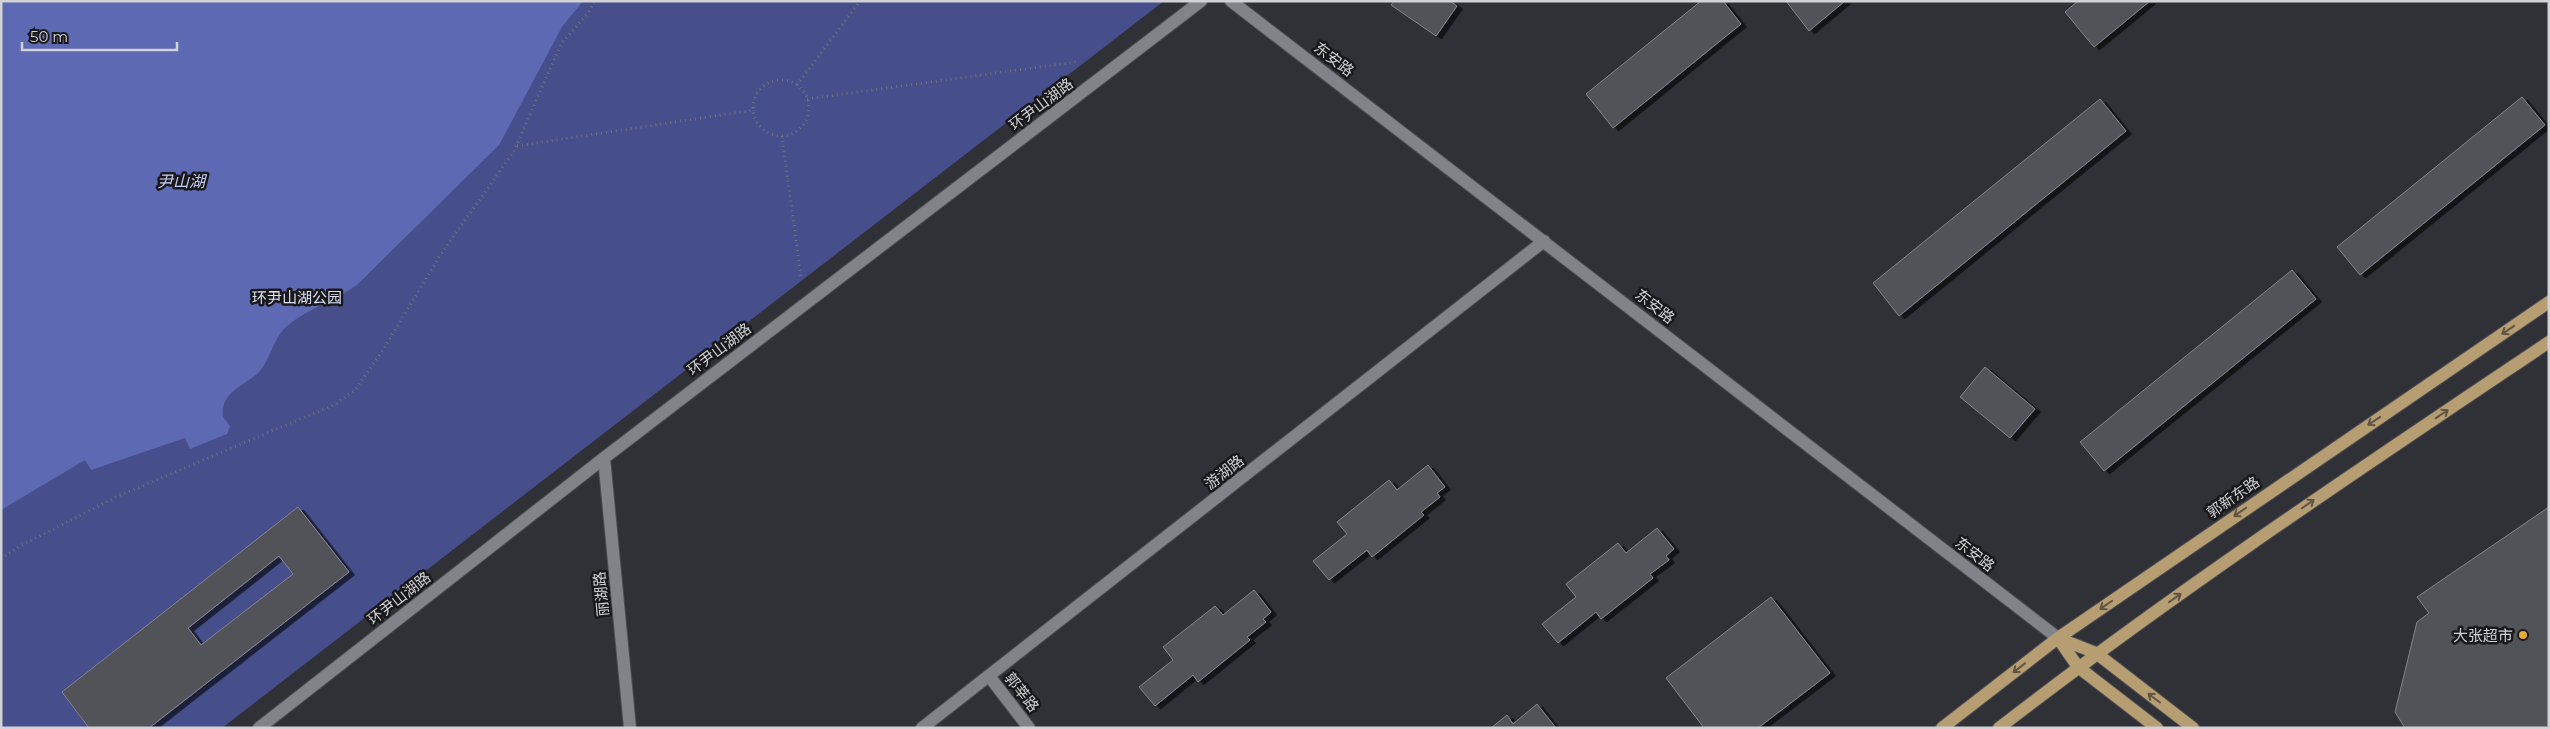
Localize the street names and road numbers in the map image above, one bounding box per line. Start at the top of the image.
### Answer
street label: 东安路 [1310,38,1358,80]
street label: 环尹山湖路 [1005,74,1077,134]
street label: 东安路 [1631,285,1679,327]
street label: 环尹山湖路 [683,319,755,379]
street label: 游湖路 [1200,451,1248,493]
street label: 郭新东路 [2203,472,2263,522]
street label: 东安路 [1951,533,1999,575]
street label: 环尹山湖路 [364,567,434,629]
street label: 丽湖路 [590,571,612,617]
street label: 郭莘路 [1001,668,1043,716]

